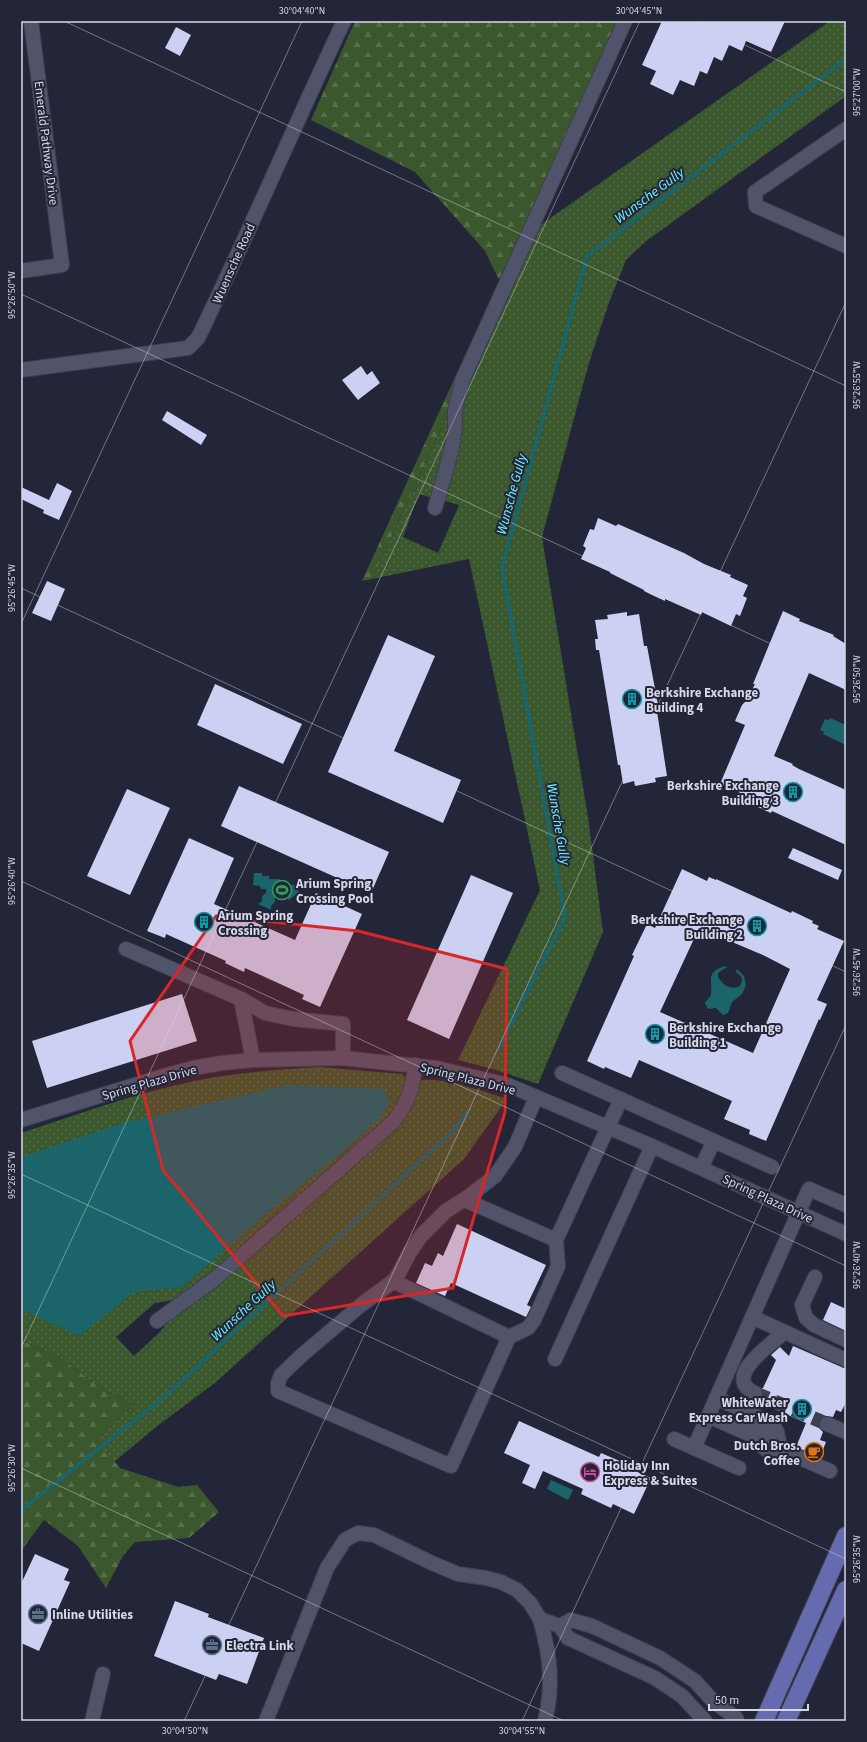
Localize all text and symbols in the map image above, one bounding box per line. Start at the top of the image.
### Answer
text: 30°04'40"N [279,4,325,18]
text: 30°04'45"N [616,4,662,18]
text: 95°27'00"W [850,68,864,116]
street label: Emerald Pathway Drive [29,80,63,206]
water label: Wunsche Gully [611,163,689,229]
street label: Wuensche Road [208,220,260,306]
text: 95°26'50"W [5,271,19,319]
text: 95°26'55"W [850,361,864,409]
water label: Wunsche Gully [492,451,532,537]
text: 95°26'45"W [5,564,19,612]
text: 95°26'50"W [850,655,864,703]
place label: Berkshire Exchange Building 4 [646,684,758,717]
building icon: Berkshire Exchange Building 4 [621,688,643,710]
place label: Berkshire Exchange Building 3 [667,777,779,810]
building icon: Berkshire Exchange Building 3 [782,781,804,803]
water label: Wunsche Gully [541,782,575,867]
text: 95°26'40"W [5,857,19,905]
place label: Arium Spring Crossing Pool [295,875,374,908]
sports icon: Arium Spring Crossing Pool [271,879,293,901]
place label: Arium Spring Crossing [217,907,293,940]
building icon: Arium Spring Crossing [193,911,215,933]
place label: Berkshire Exchange Building 2 [631,911,743,944]
building icon: Berkshire Exchange Building 2 [746,915,768,937]
text: 95°26'45"W [850,948,864,996]
place label: Berkshire Exchange Building 1 [669,1019,781,1052]
building icon: Berkshire Exchange Building 1 [644,1023,666,1045]
street label: Spring Plaza Drive [418,1058,517,1100]
street label: Spring Plaza Drive [100,1061,199,1105]
text: 95°26'35"W [5,1151,19,1199]
street label: Spring Plaza Drive [719,1170,816,1228]
text: 95°26'40"W [850,1241,864,1289]
water label: Wunsche Gully [207,1275,281,1346]
place label: WhiteWater Express Car Wash [689,1394,789,1427]
building icon: WhiteWater Express Car Wash [791,1398,813,1420]
place label: Dutch Bros. Coffee [734,1437,800,1470]
cafe icon: Dutch Bros. Coffee [803,1441,825,1463]
text: 95°26'30"W [5,1444,19,1492]
place label: Holiday Inn Express & Suites [604,1457,698,1490]
hotel icon: Holiday Inn Express & Suites [579,1461,601,1483]
text: 95°26'35"W [850,1535,864,1583]
office icon: Inline Utilities [27,1603,49,1625]
place label: Inline Utilities [52,1606,133,1624]
office icon: Electra Link [201,1634,223,1656]
place label: Electra Link [226,1637,295,1655]
scale bar [709,1686,808,1712]
text: 50 m [715,1692,739,1709]
text: 30°04'50"N [162,1724,208,1738]
text: 30°04'55"N [499,1724,545,1738]

